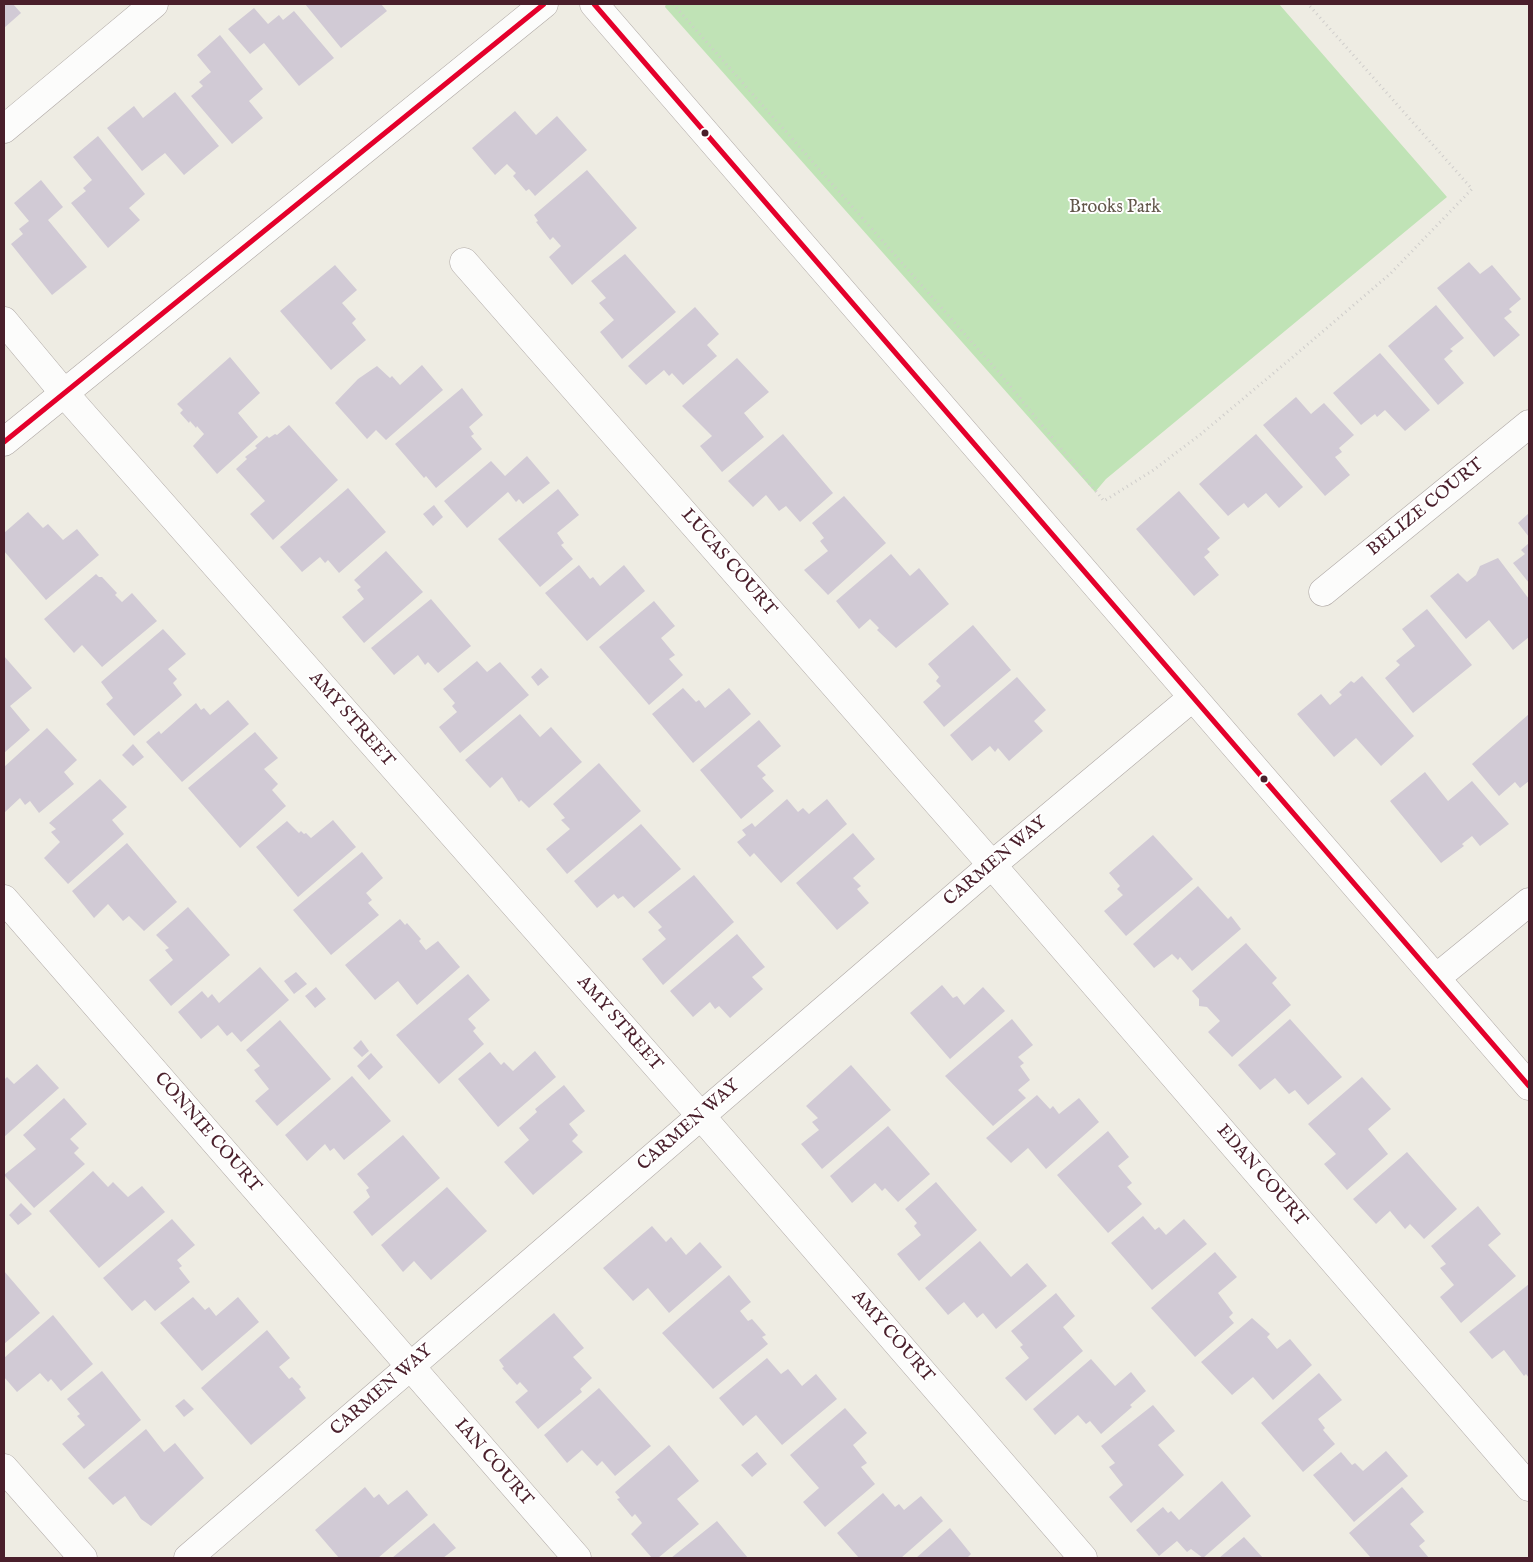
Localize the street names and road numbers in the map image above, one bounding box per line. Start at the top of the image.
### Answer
street label: BELIZE COURT [1364,455,1488,561]
street label: LUCAS COURT [676,505,780,621]
street label: AMY STREET [304,668,398,772]
street label: CARMEN WAY [940,813,1052,911]
street label: AMY STREET [572,972,666,1076]
street label: CONNIE COURT [149,1069,265,1197]
street label: CARMEN WAY [634,1076,744,1176]
street label: EDAN COURT [1211,1121,1311,1231]
street label: AMY COURT [846,1287,938,1387]
street label: CARMEN WAY [327,1341,437,1441]
street label: IAN COURT [449,1415,537,1511]

